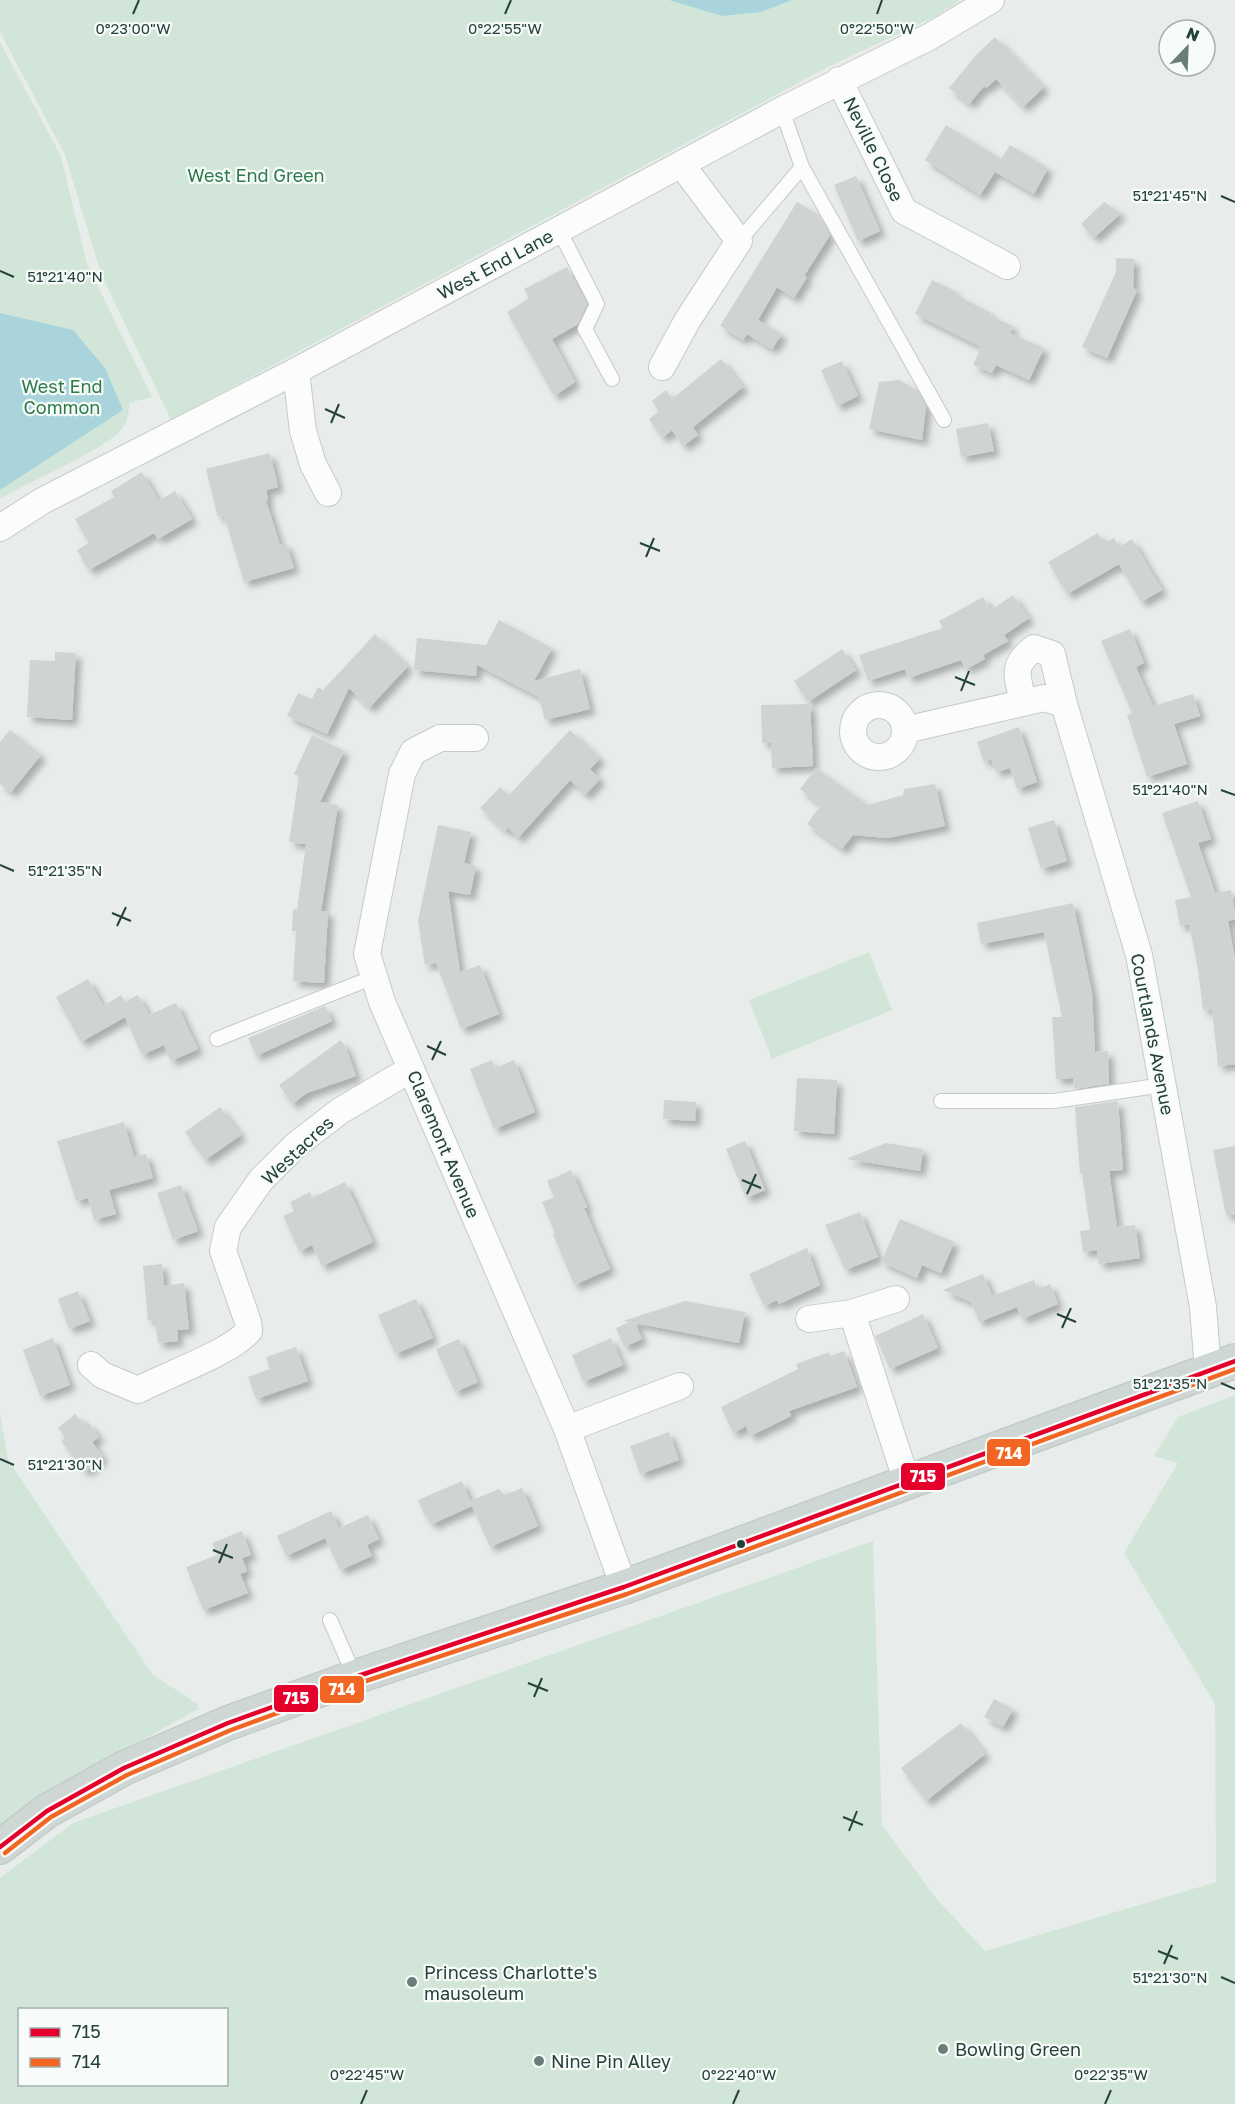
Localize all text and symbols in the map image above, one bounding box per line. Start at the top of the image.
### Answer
north arrow [1157,18,1217,78]
text: 0°23'00"W [95,19,171,37]
text: 0°22'55"W [468,19,542,37]
text: 0°22'50"W [840,19,914,37]
text: N [1183,23,1202,46]
street label: Neville Close [839,93,909,205]
park label: West End Green [187,164,325,186]
text: 51°21'45"N [1132,186,1208,204]
street label: West End Lane [433,224,557,304]
text: 51°21'40"N [27,267,103,285]
park label: West End Common [21,375,103,418]
text: 51°21'40"N [1132,780,1208,798]
text: 51°21'35"N [28,861,102,879]
street label: Courtlands Avenue [1127,951,1179,1117]
street label: Claremont Avenue [403,1067,485,1221]
street label: Westacres [256,1111,338,1189]
text: 51°21'35"N [1133,1374,1207,1392]
line badge: 714 [986,1438,1031,1467]
text: 714 [996,1443,1022,1463]
text: 51°21'30"N [27,1455,103,1473]
line badge: 715 [900,1462,946,1491]
text: 715 [910,1466,937,1486]
unlabelled marker [735,1538,747,1550]
line badge: 714 [319,1675,365,1704]
text: 714 [329,1679,355,1699]
line badge: 715 [273,1684,319,1713]
text: 715 [283,1688,310,1708]
place label: Princess Charlotte's mausoleum [424,1961,597,2004]
text: 51°21'30"N [1132,1968,1208,1986]
marker: Princess Charlotte's mausoleum [405,1975,419,1989]
legend [18,2008,228,2086]
text: 715 [72,2020,101,2042]
place label: Bowling Green [955,2038,1081,2060]
marker: Bowling Green [936,2042,950,2056]
text: 714 [72,2050,101,2072]
place label: Nine Pin Alley [551,2050,671,2072]
marker: Nine Pin Alley [532,2054,546,2068]
text: 0°22'45"W [330,2065,404,2083]
text: 0°22'40"W [702,2065,776,2083]
text: 0°22'35"W [1074,2065,1148,2083]

